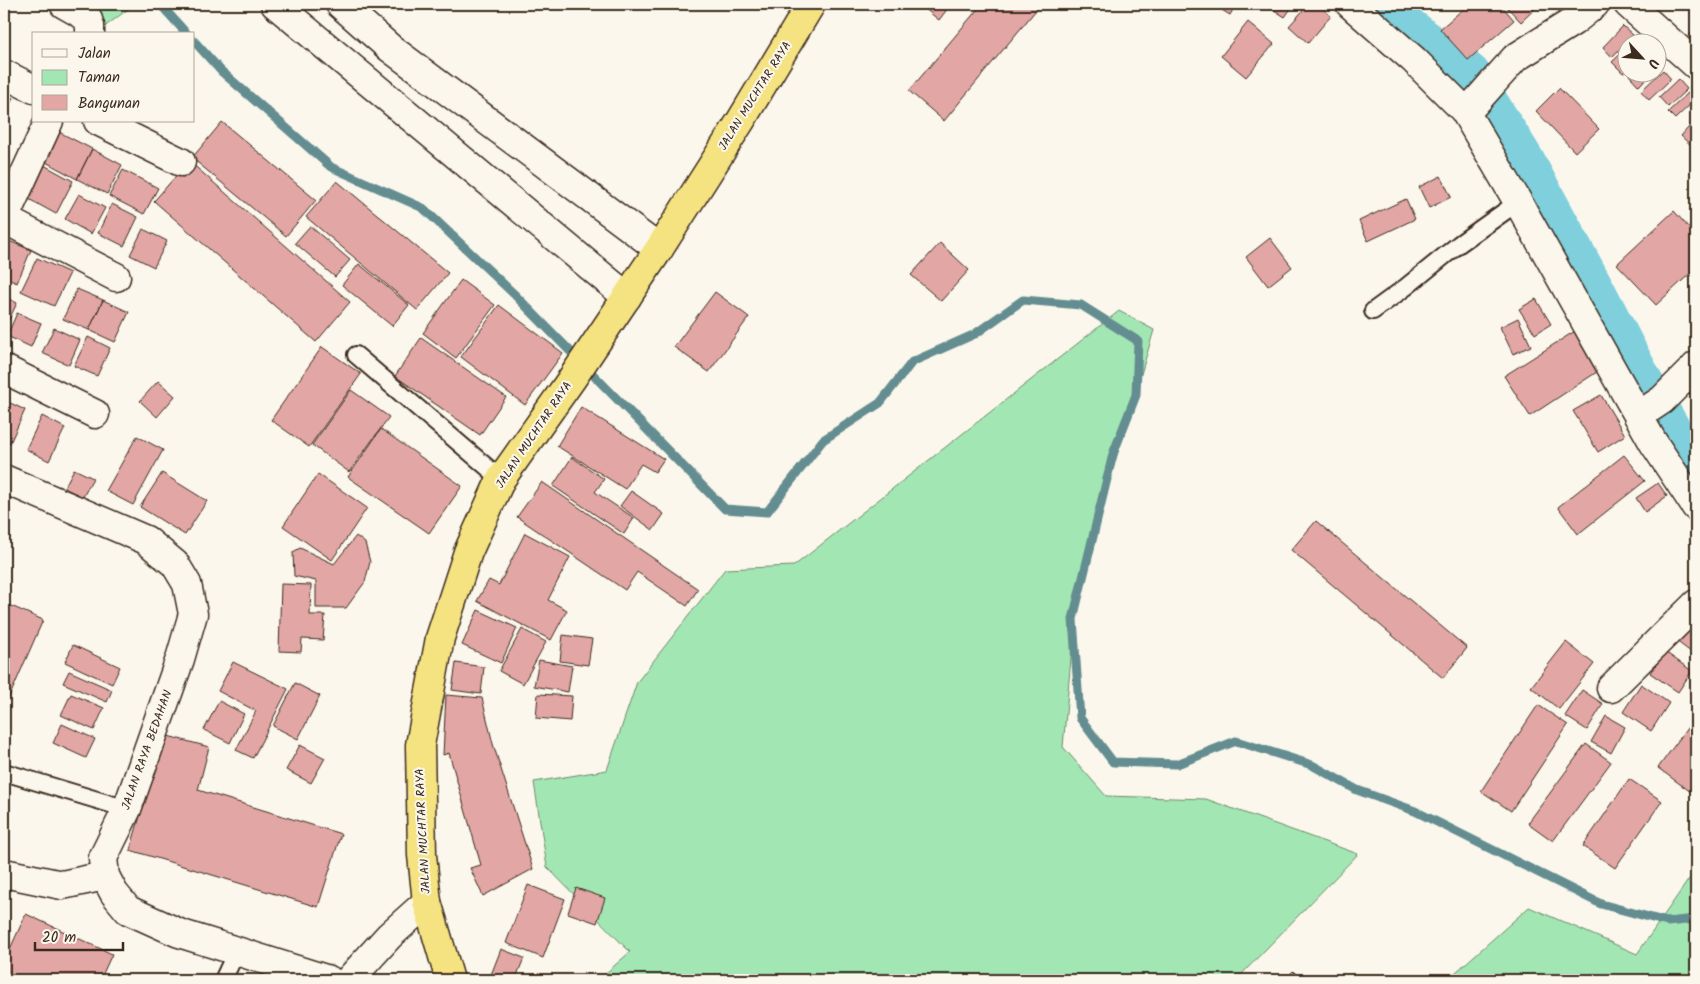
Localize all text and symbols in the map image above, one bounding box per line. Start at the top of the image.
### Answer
legend [32,32,195,122]
north arrow [1618,32,1668,82]
street label: JALAN MUCHTAR RAYA [714,38,796,154]
text: Jalan [78,42,111,66]
text: U [1641,55,1665,72]
text: Taman [78,66,120,90]
text: Bangunan [78,92,140,116]
street label: JALAN MUCHTAR RAYA [491,378,577,492]
street label: JALAN RAYA BEDAHAN [116,687,178,813]
street label: JALAN MUCHTAR RAYA [410,768,436,894]
scale bar [35,919,122,951]
text: 20 m [42,926,76,950]

